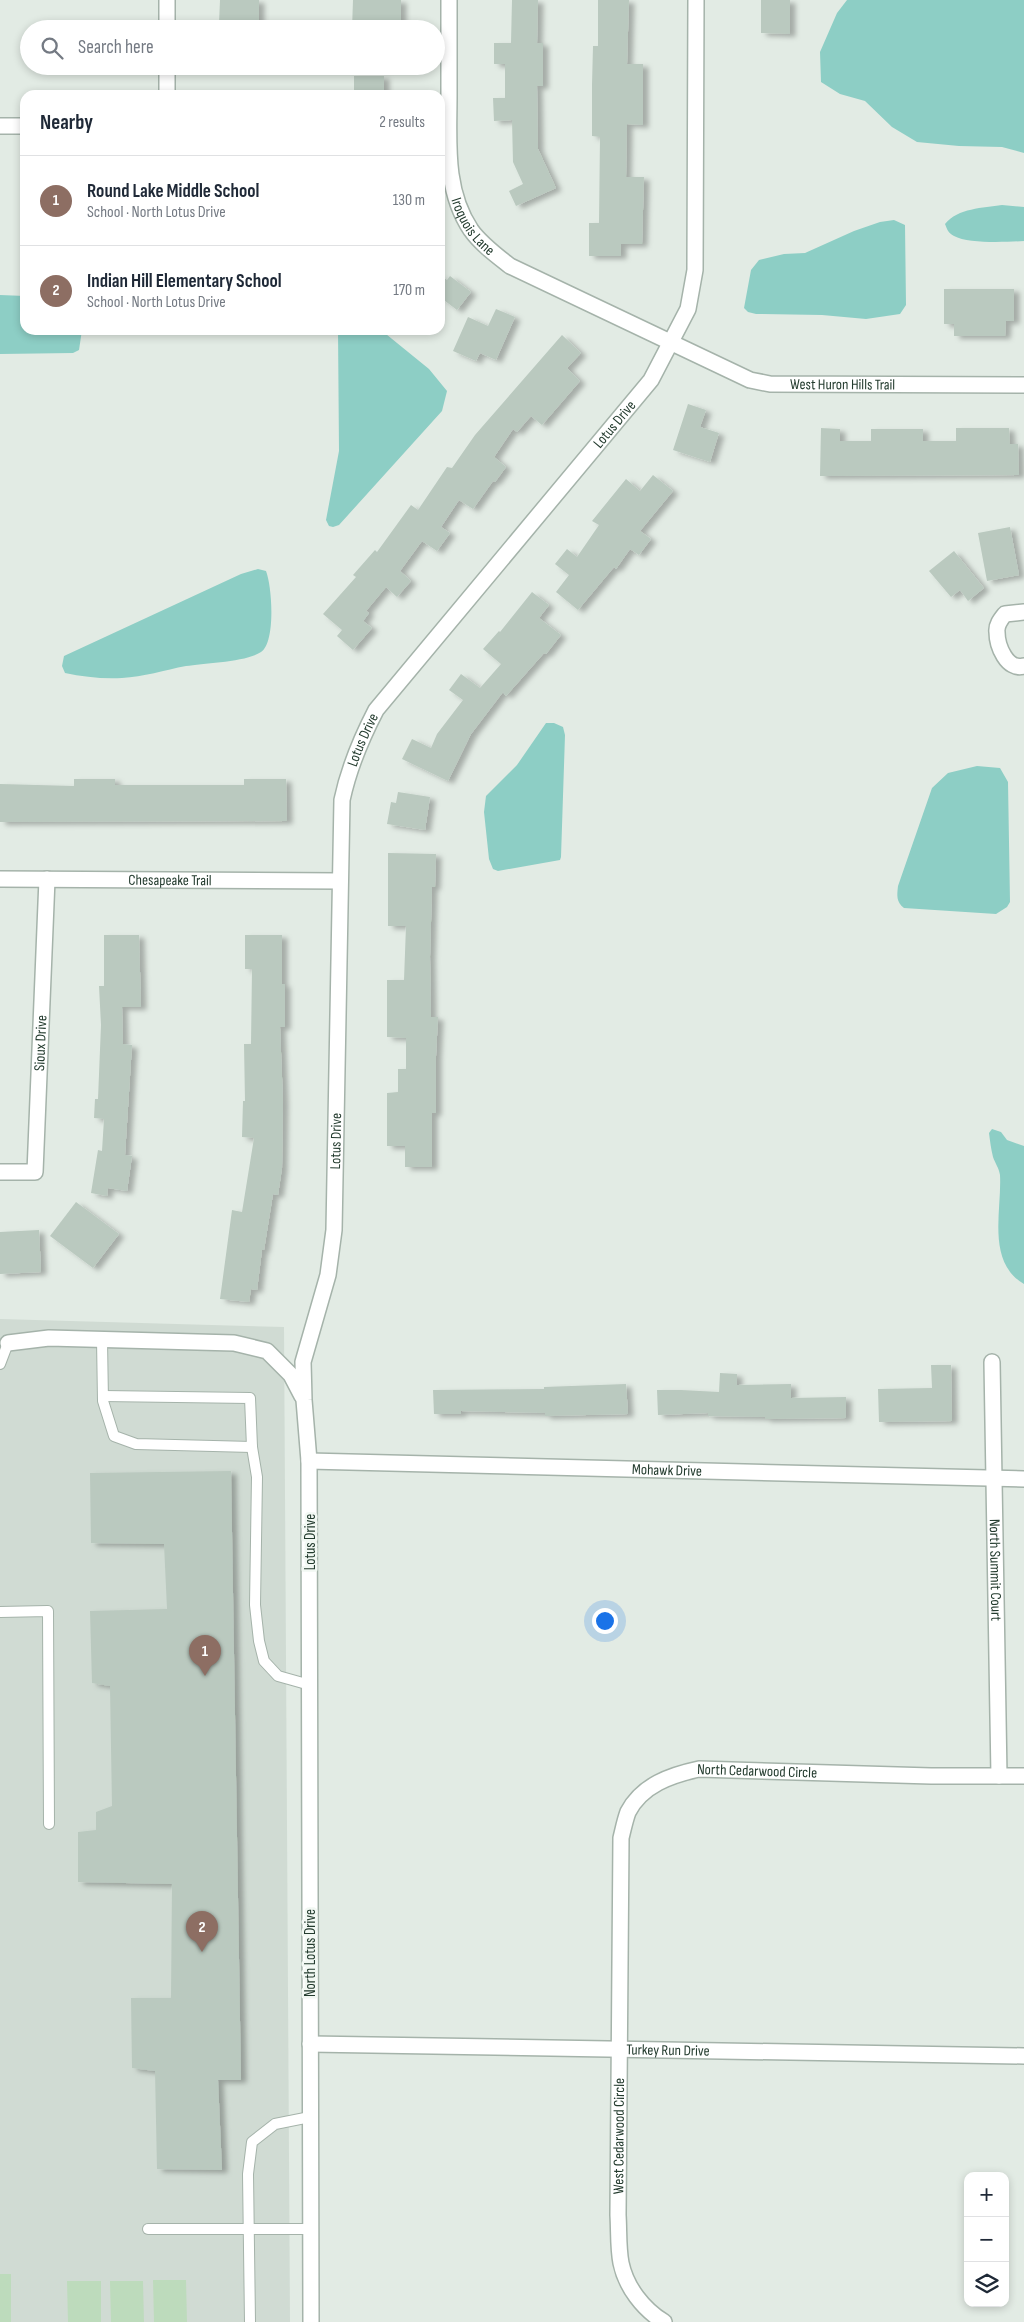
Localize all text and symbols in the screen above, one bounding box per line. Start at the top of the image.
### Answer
search box [20,20,445,75]
icon: search [38,34,66,62]
text: Search here [78,36,154,59]
text: Nearby [40,110,93,135]
text: 2 results [379,113,425,132]
text: Round Lake Middle School [87,180,259,203]
text: 1 [53,191,59,210]
text: 130 m [393,191,425,210]
street label: Iroquois Lane [446,195,499,260]
text: School · North Lotus Drive [87,203,226,222]
text: Indian Hill Elementary School [87,270,282,293]
text: 2 [52,281,60,300]
text: 170 m [393,281,425,300]
text: School · North Lotus Drive [87,293,226,312]
street label: West Huron Hills Trail [790,375,895,394]
street label: Lotus Drive [589,397,640,452]
street label: Lotus Drive [343,710,383,769]
street label: Chesapeake Trail [128,871,212,890]
street label: Sioux Drive [30,1015,51,1071]
street label: Lotus Drive [326,1113,346,1170]
street label: Mohawk Drive [632,1460,702,1481]
street label: Lotus Drive [301,1514,320,1570]
street label: North Summit Court [985,1519,1005,1622]
your location [592,1608,618,1634]
pin: 1 [189,1635,221,1676]
street label: North Cedarwood Circle [697,1760,817,1783]
street label: North Lotus Drive [301,1909,320,1997]
pin: 2 [186,1911,218,1952]
street label: Turkey Run Drive [626,2040,710,2061]
street label: West Cedarwood Circle [609,2078,629,2194]
map controls [964,2172,1009,2307]
button: + [964,2172,1009,2217]
button: − [964,2217,1009,2262]
button: layers [964,2262,1009,2307]

